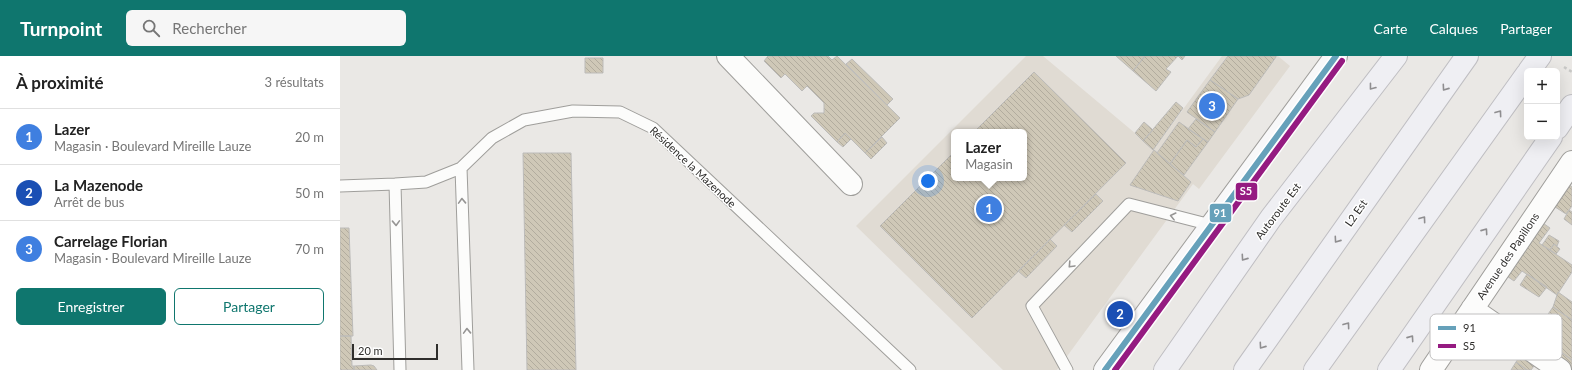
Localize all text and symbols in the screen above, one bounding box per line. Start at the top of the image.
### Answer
search box [126,10,406,46]
text: Turnpoint [20,17,102,40]
icon: search [140,17,162,39]
text: Rechercher [172,19,247,37]
text: Carte [1374,20,1407,37]
text: Calques [1429,20,1478,37]
text: Partager [1500,20,1552,37]
map controls [1524,68,1560,140]
button: + [1524,68,1560,104]
text: À proximité [16,72,104,93]
text: 3 résultats [265,74,324,90]
one-way arrow [1370,82,1377,89]
one-way arrow [1442,84,1450,91]
pin: 3 [1199,91,1225,121]
button: − [1524,104,1560,140]
one-way arrow [1494,111,1501,118]
text: Lazer [54,120,90,138]
street label: Résidence la Mazenode [648,123,739,210]
text: 1 [25,129,33,145]
text: 20 m [295,129,324,145]
popup [951,129,1027,181]
text: Magasin · Boulevard Mireille Lauze [54,138,251,154]
text: Lazer [965,138,1001,156]
text: Magasin [965,156,1013,172]
your location [918,171,938,191]
text: La Mazenode [54,176,143,194]
street label: Autoroute Est [1252,180,1303,241]
line badge: S5 [1235,182,1258,201]
text: S5 [1240,184,1252,197]
text: 2 [25,185,33,201]
text: 50 m [295,185,324,201]
text: Arrêt de bus [54,194,124,210]
pin: 1 [976,194,1002,224]
street label: L2 Est [1342,197,1369,229]
one-way arrow [458,198,467,204]
line badge: 91 [1209,203,1232,223]
text: 91 [1214,206,1226,219]
street label: Avenue des Papillons [1474,210,1542,302]
one-way arrow [1170,212,1176,220]
one-way arrow [1418,216,1426,223]
one-way arrow [391,220,400,226]
one-way arrow [1480,228,1488,235]
text: Carrelage Florian [54,232,168,250]
one-way arrow [1334,236,1342,243]
text: 3 [25,241,33,257]
text: 70 m [295,241,324,257]
text: Magasin · Boulevard Mireille Lauze [54,250,251,266]
one-way arrow [1241,254,1249,261]
one-way arrow [1068,260,1076,268]
button: Enregistrer [16,288,166,325]
button: Partager [174,288,324,325]
pin: 2 [1107,299,1133,329]
legend [1430,314,1562,360]
text: 91 [1463,321,1476,334]
one-way arrow [1342,322,1349,329]
one-way arrow [462,328,471,334]
one-way arrow [1406,335,1414,342]
text: S5 [1463,339,1475,352]
scale bar [352,342,438,361]
one-way arrow [1259,342,1267,349]
text: 20 m [358,344,383,357]

